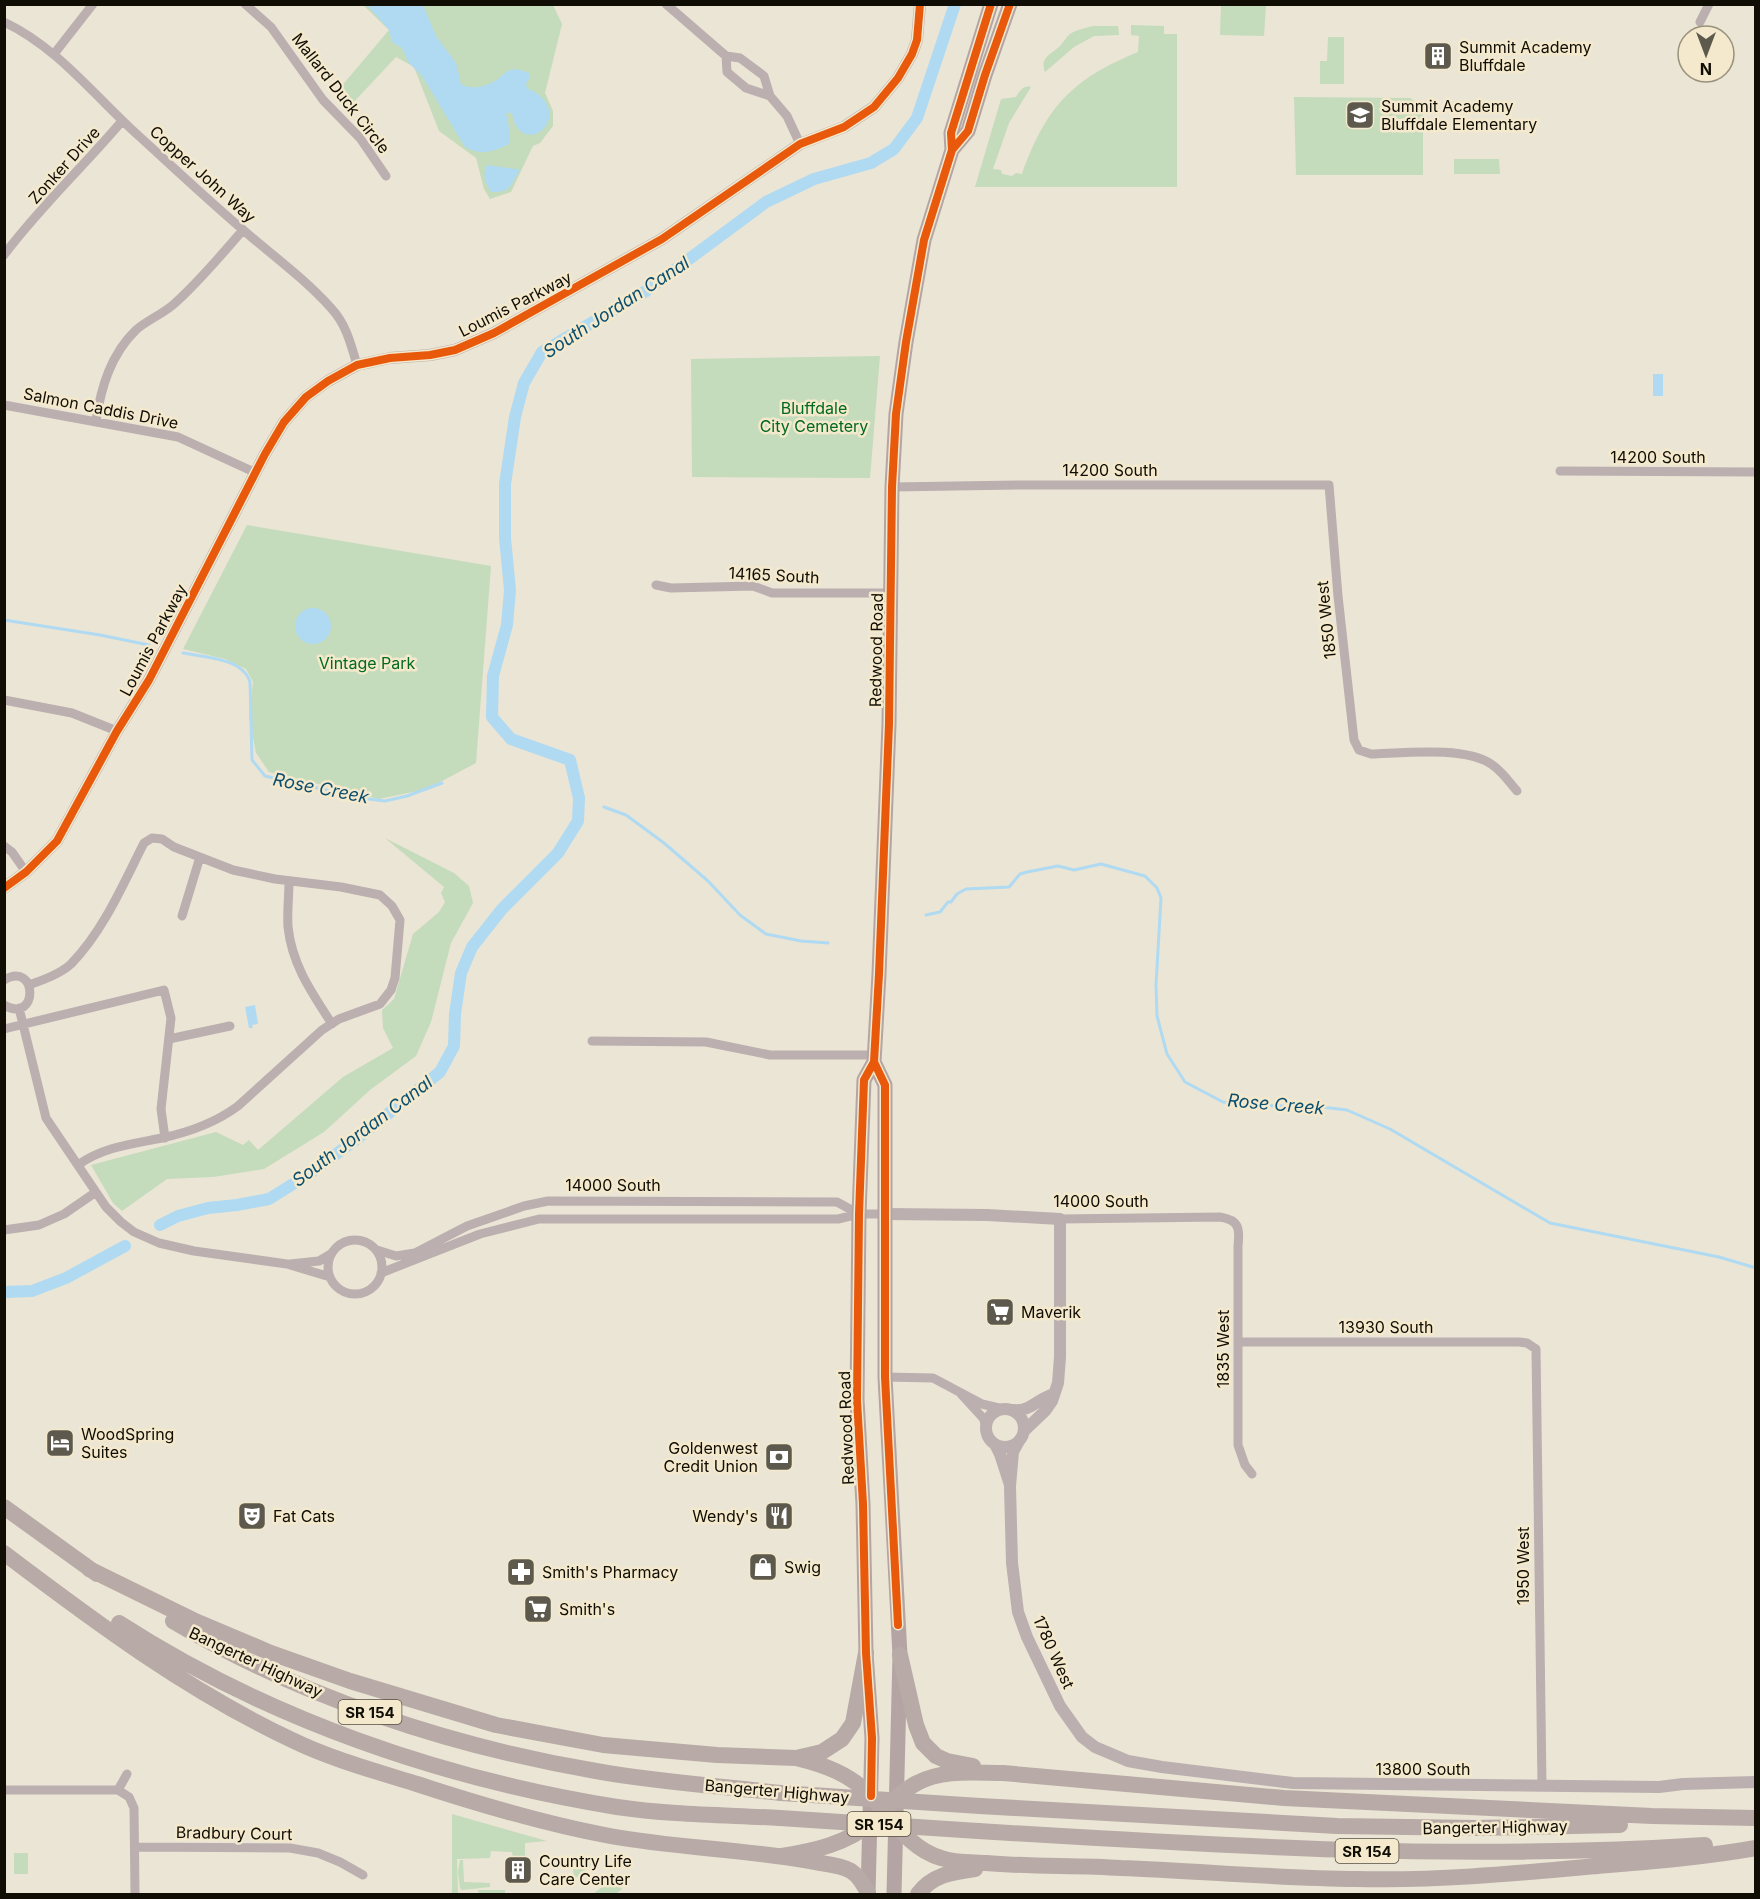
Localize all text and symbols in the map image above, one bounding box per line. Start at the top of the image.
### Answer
north arrow [1676,24,1736,84]
street label: Mallard Duck Circle [288,29,394,157]
place label: Summit Academy Bluffdale [1459,37,1592,75]
building icon: Summit Academy Bluffdale [1422,40,1454,72]
text: N [1700,59,1712,79]
place label: Summit Academy Bluffdale Elementary [1381,96,1537,134]
school or university icon: Summit Academy Bluffdale Elementary [1344,99,1376,131]
street label: Copper John Way [146,121,260,227]
street label: Zonker Drive [24,122,104,208]
water label: South Jordan Canal [539,252,694,362]
street label: Loumis Parkway [455,267,575,341]
street label: Salmon Caddis Drive [22,383,180,433]
park label: Bluffdale City Cemetery [760,398,868,436]
street label: 14200 South [1610,447,1706,467]
street label: 14200 South [1062,460,1158,480]
street label: 14165 South [728,563,820,587]
street label: 1850 West [1312,580,1340,660]
street label: Loumis Parkway [115,581,191,699]
street label: Redwood Road [865,593,887,707]
park label: Vintage Park [319,653,416,673]
water label: Rose Creek [271,768,372,808]
water label: South Jordan Canal [288,1071,437,1191]
water label: Rose Creek [1227,1089,1326,1119]
street label: 14000 South [565,1175,661,1195]
street label: 14000 South [1053,1191,1149,1211]
supermarket icon: Maverik [984,1296,1016,1328]
place label: Maverik [1021,1302,1081,1322]
street label: 1835 West [1213,1310,1233,1388]
street label: 13930 South [1339,1317,1433,1337]
street label: Redwood Road [834,1371,858,1485]
place label: WoodSpring Suites [81,1424,174,1462]
hotel icon: WoodSpring Suites [44,1427,76,1459]
place label: Goldenwest Credit Union [664,1438,758,1476]
bank icon: Goldenwest Credit Union [763,1441,795,1473]
theatre icon: Fat Cats [236,1500,268,1532]
restaurant icon: Wendy's [763,1500,795,1532]
place label: Fat Cats [273,1506,335,1526]
place label: Wendy's [692,1506,758,1526]
street label: 1950 West [1513,1527,1533,1605]
shop icon: Swig [747,1551,779,1583]
pharmacy icon: Smith's Pharmacy [505,1556,537,1588]
place label: Swig [784,1557,821,1577]
place label: Smith's Pharmacy [542,1562,678,1582]
supermarket icon: Smith's [522,1593,554,1625]
place label: Smith's [559,1599,615,1619]
street label: 1780 West [1029,1612,1079,1692]
street label: Bangerter Highway [186,1622,326,1702]
road number: SR 154 [338,1700,401,1724]
street label: 13800 South [1376,1759,1471,1779]
street label: Bangerter Highway [704,1775,850,1807]
road number: SR 154 [848,1812,910,1836]
street label: Bangerter Highway [1422,1816,1568,1838]
street label: Bradbury Court [176,1822,292,1844]
road number: SR 154 [1336,1839,1398,1863]
place label: Country Life Care Center [539,1851,632,1889]
building icon: Country Life Care Center [502,1854,534,1886]

